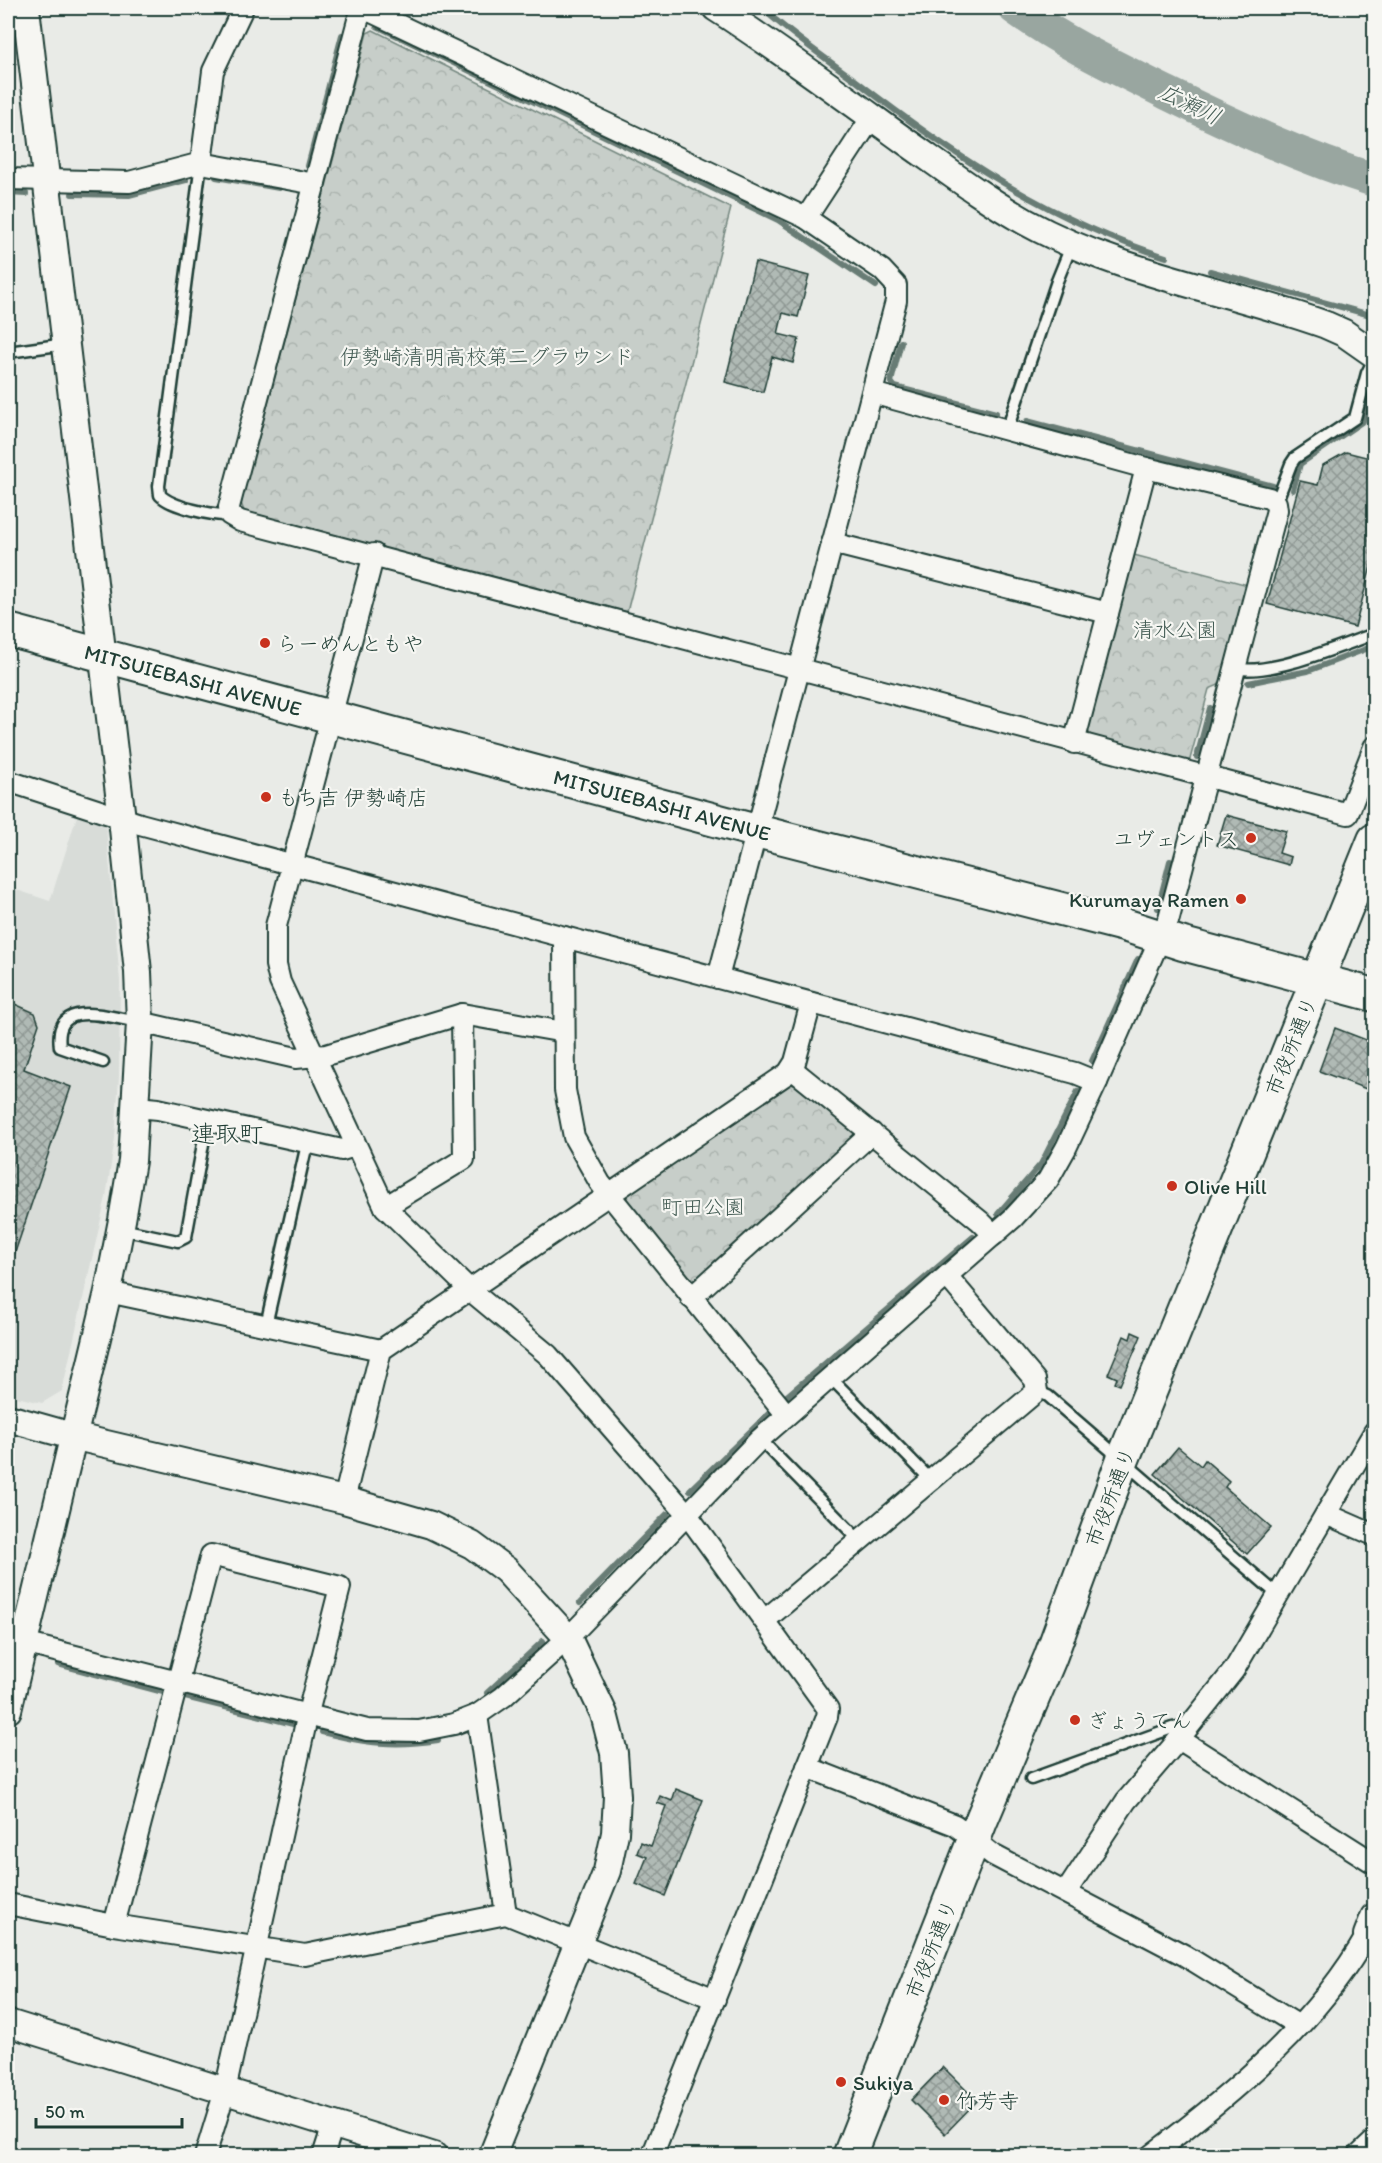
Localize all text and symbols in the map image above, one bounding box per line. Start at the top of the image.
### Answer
water label: 広瀬川 [1154,77,1226,131]
park label: 伊勢崎清明高校第二グラウンド [340,344,634,369]
park label: 清水公園 [1133,617,1217,642]
place label: らーめんともや [277,631,424,656]
marker: らーめんともや [258,636,272,650]
street label: MITSUIEBASHI AVENUE [82,639,304,721]
street label: MITSUIEBASHI AVENUE [551,764,773,846]
place label: もち吉 伊勢崎店 [278,785,428,810]
marker: もち吉 伊勢崎店 [259,790,273,804]
place label: ユヴェントス [1113,826,1239,851]
marker: ユヴェントス [1244,831,1258,845]
place label: Kurumaya Ramen [1069,887,1229,912]
marker: Kurumaya Ramen [1234,892,1248,906]
street label: 市役所通り [1260,993,1322,1099]
district label: 連取町 [191,1119,263,1148]
place label: Olive Hill [1184,1174,1267,1199]
marker: Olive Hill [1165,1179,1179,1193]
park label: 町田公園 [661,1194,745,1219]
street label: 市役所通り [1080,1444,1140,1550]
place label: ぎょうてん [1087,1708,1192,1733]
marker: ぎょうてん [1068,1713,1082,1727]
street label: 市役所通り [900,1896,962,2002]
place label: Sukiya [853,2070,913,2095]
marker: Sukiya [834,2075,848,2089]
place label: 竹芳寺 [956,2088,1019,2113]
scale bar [36,2091,182,2129]
marker: 竹芳寺 [937,2093,951,2107]
text: 50 m [45,2101,85,2123]

